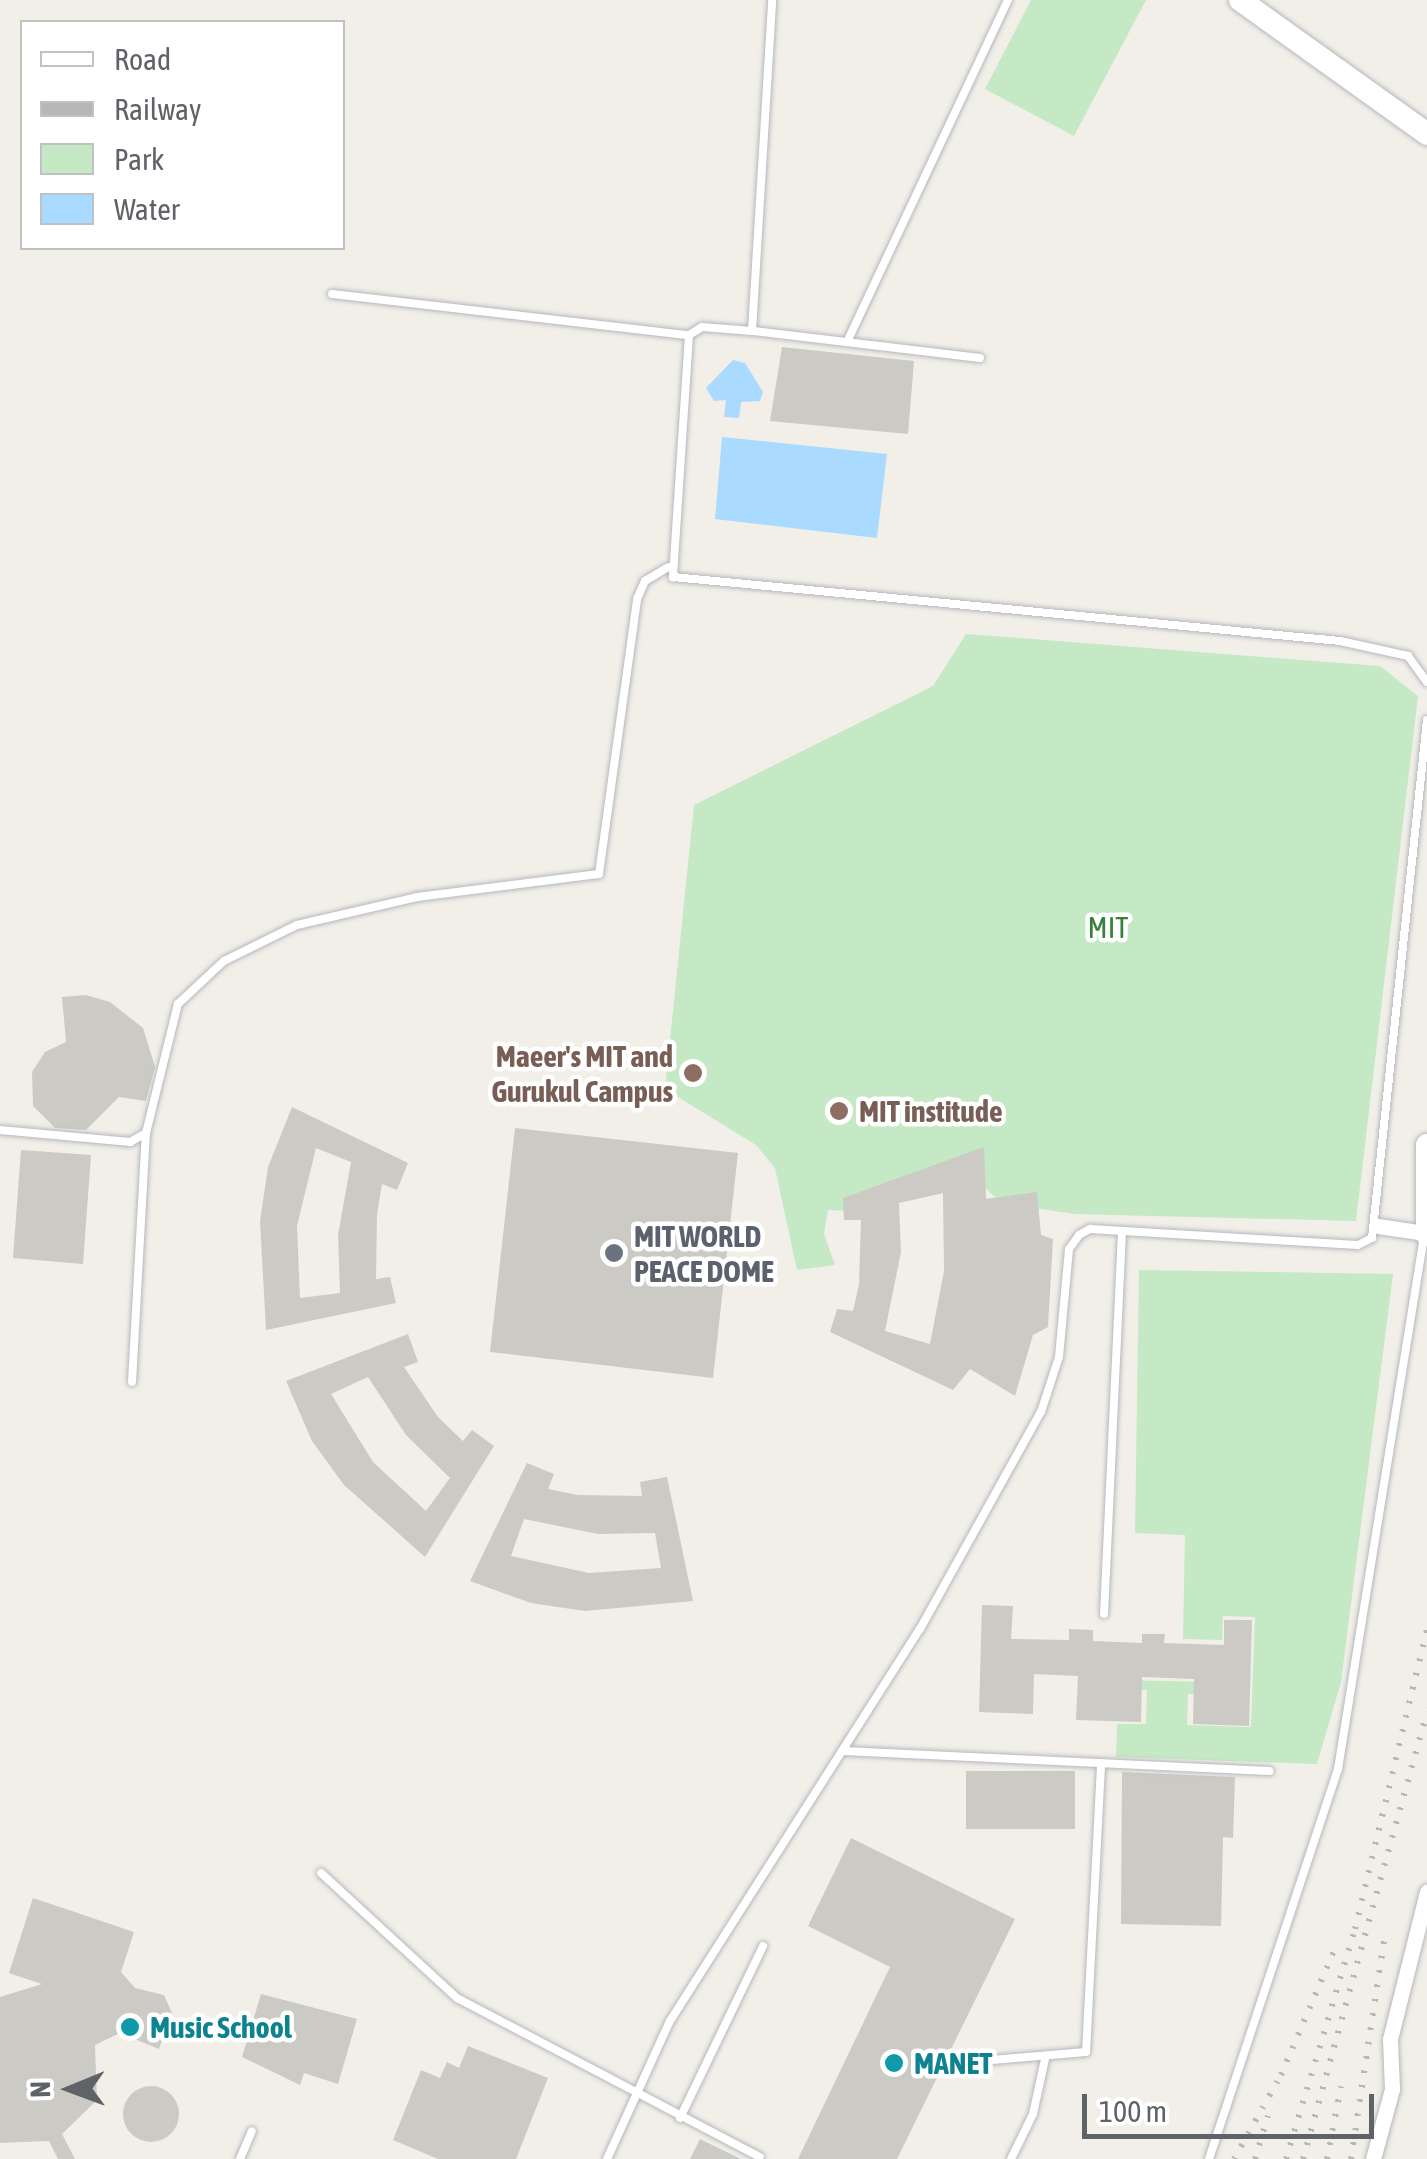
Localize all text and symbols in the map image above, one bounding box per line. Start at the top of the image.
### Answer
legend [20,20,345,250]
text: Road [114,42,171,76]
text: Railway [114,92,201,126]
text: Park [114,142,164,176]
text: Water [114,192,180,226]
park label: MIT [1088,909,1128,945]
place label: Maeer's MIT and Gurukul Campus [491,1038,673,1108]
marker: Maeer's MIT and Gurukul Campus [682,1062,704,1084]
place label: MIT institude [859,1093,1003,1129]
marker: MIT institude [828,1100,850,1122]
place label: MIT WORLD PEACE DOME [634,1218,774,1288]
marker: MIT WORLD PEACE DOME [603,1242,625,1264]
place label: Music School [150,2009,292,2045]
marker: Music School [119,2016,141,2038]
north arrow [20,2039,120,2139]
place label: MANET [914,2045,992,2081]
marker: MANET [883,2052,905,2074]
scale bar [1087,2074,1380,2136]
text: N [24,2081,56,2098]
text: 100 m [1099,2094,1167,2128]

